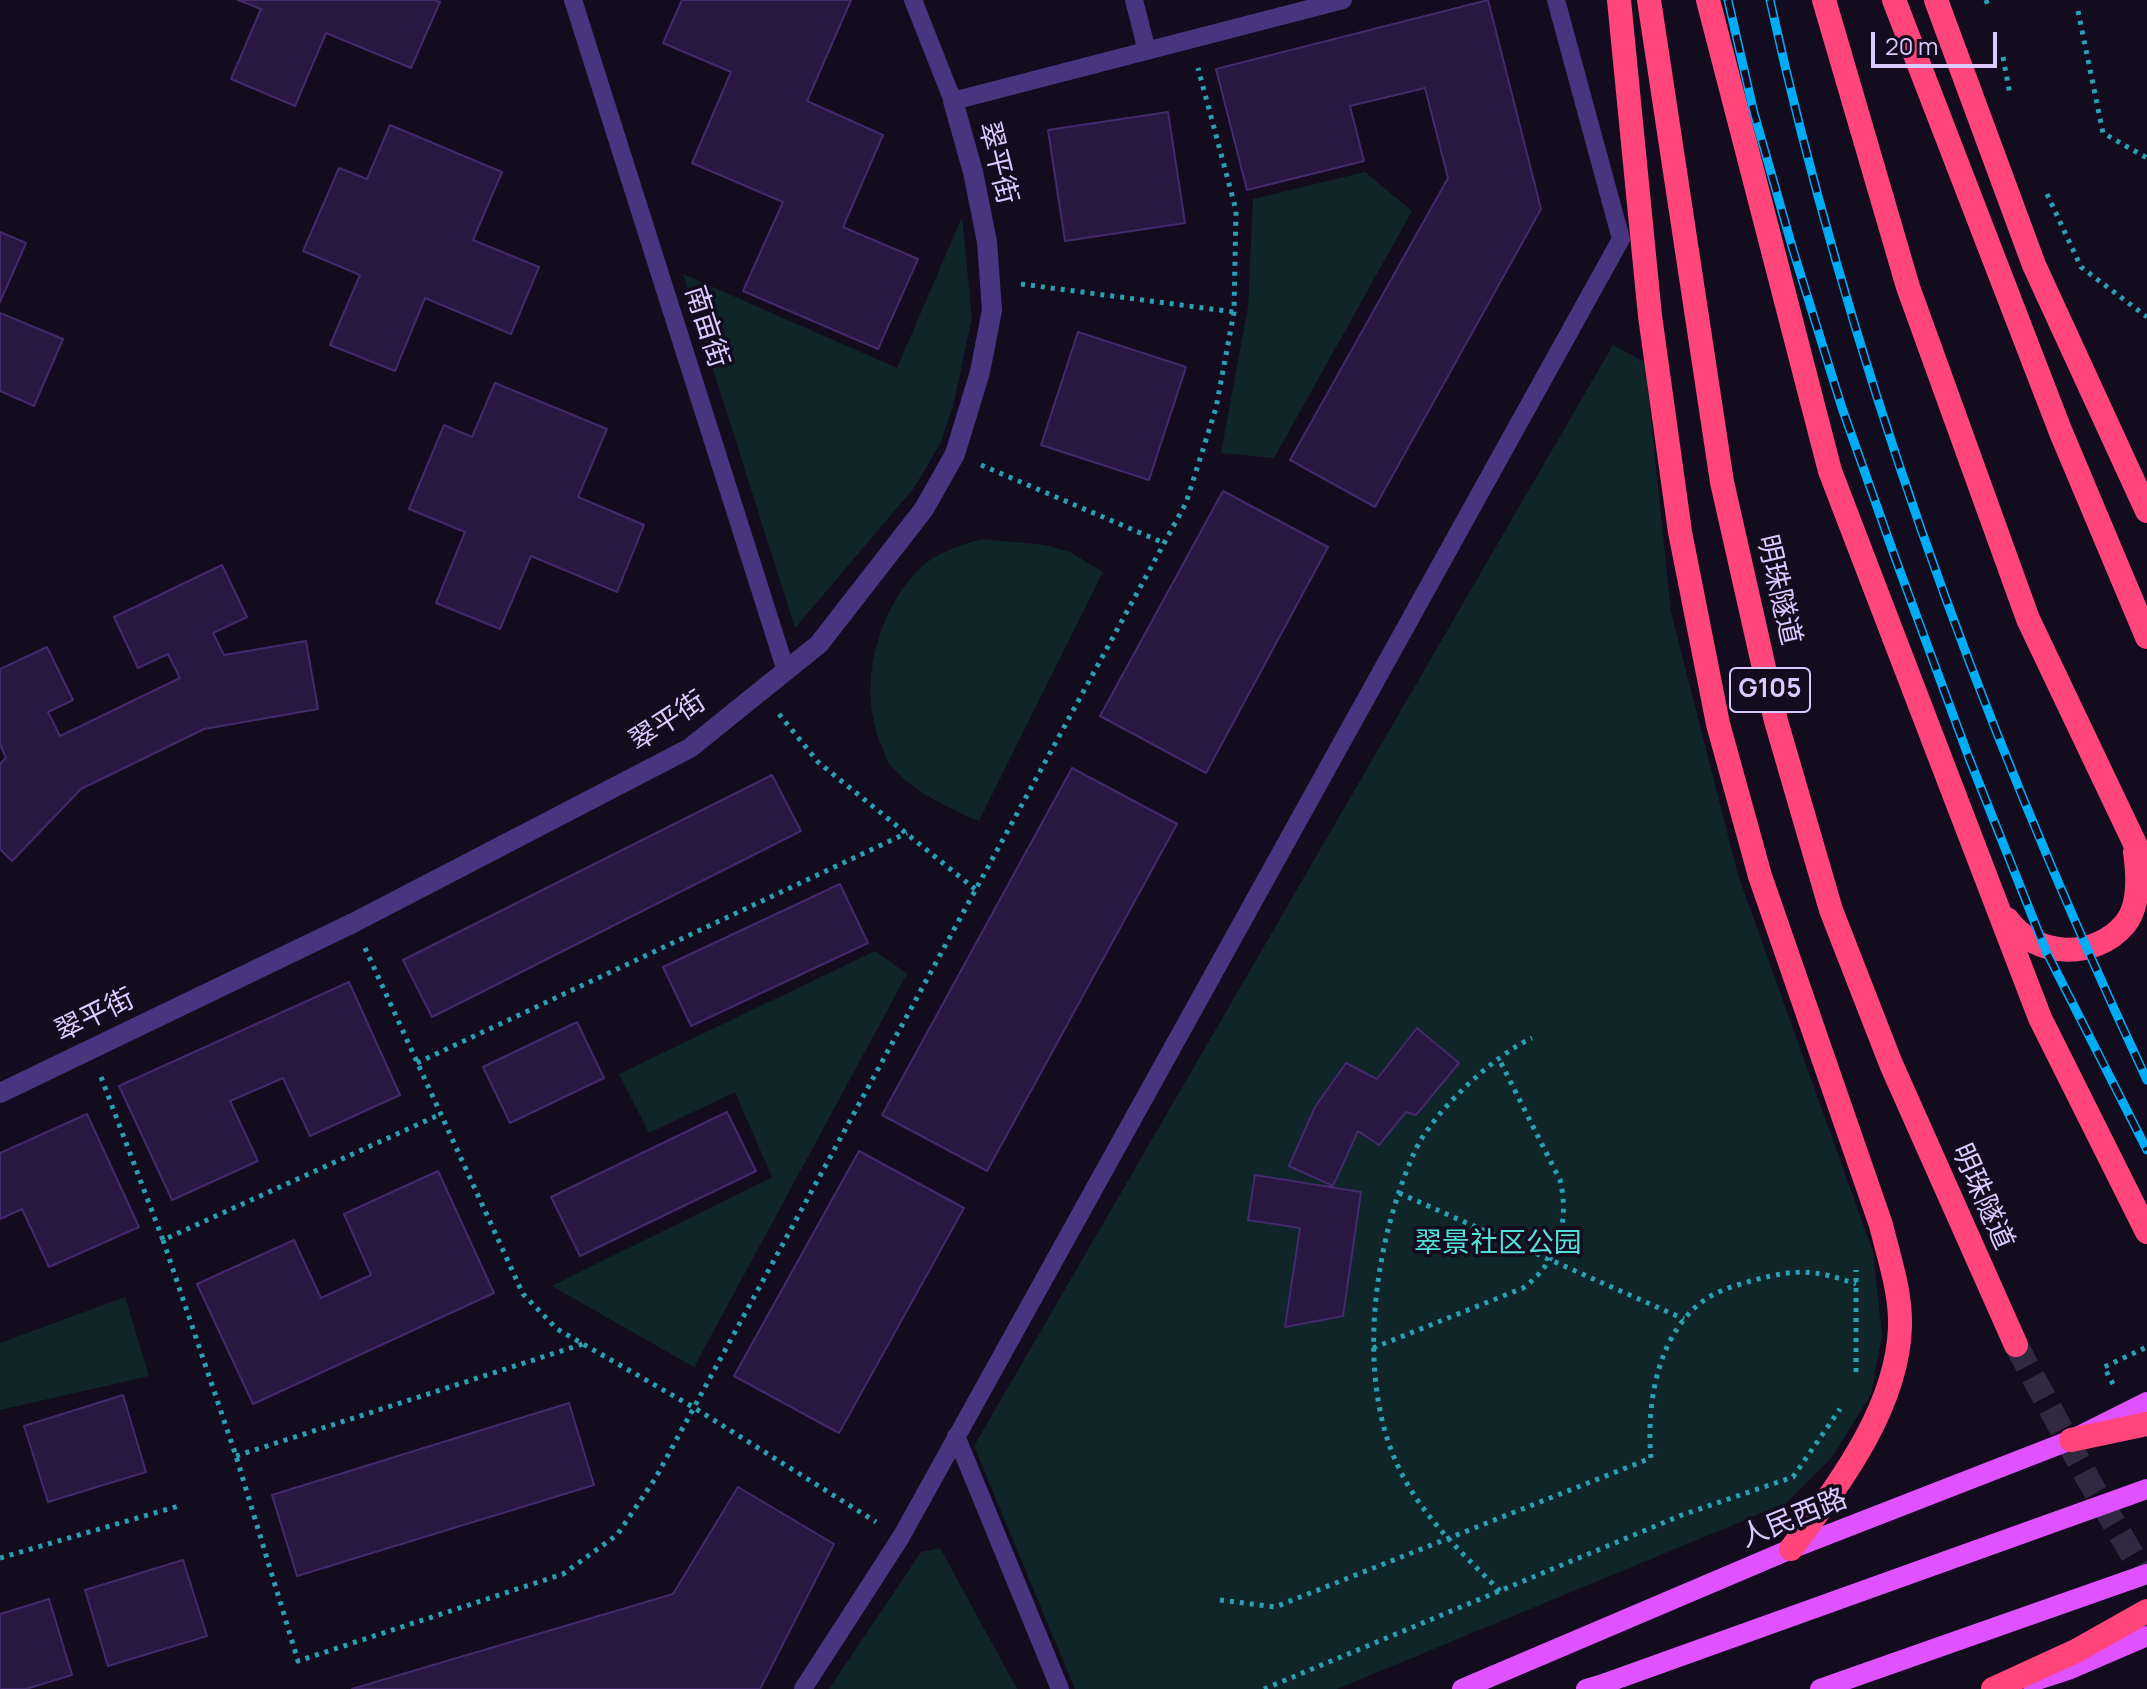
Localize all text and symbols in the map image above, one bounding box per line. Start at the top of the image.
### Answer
scale bar [1875,16,2001,66]
text: 20 m [1885,29,1938,62]
street label: 翠平街 [971,118,1023,208]
street label: 南亩街 [677,282,735,372]
street label: 明珠隧道 [1749,532,1807,648]
road number: G105 [1730,668,1810,712]
street label: 翠平街 [624,685,712,759]
street label: 翠平街 [50,982,140,1050]
street label: 明珠隧道 [1944,1139,2020,1255]
park label: 翠景社区公园 [1414,1227,1582,1261]
street label: 人民西路 [1736,1482,1852,1556]

